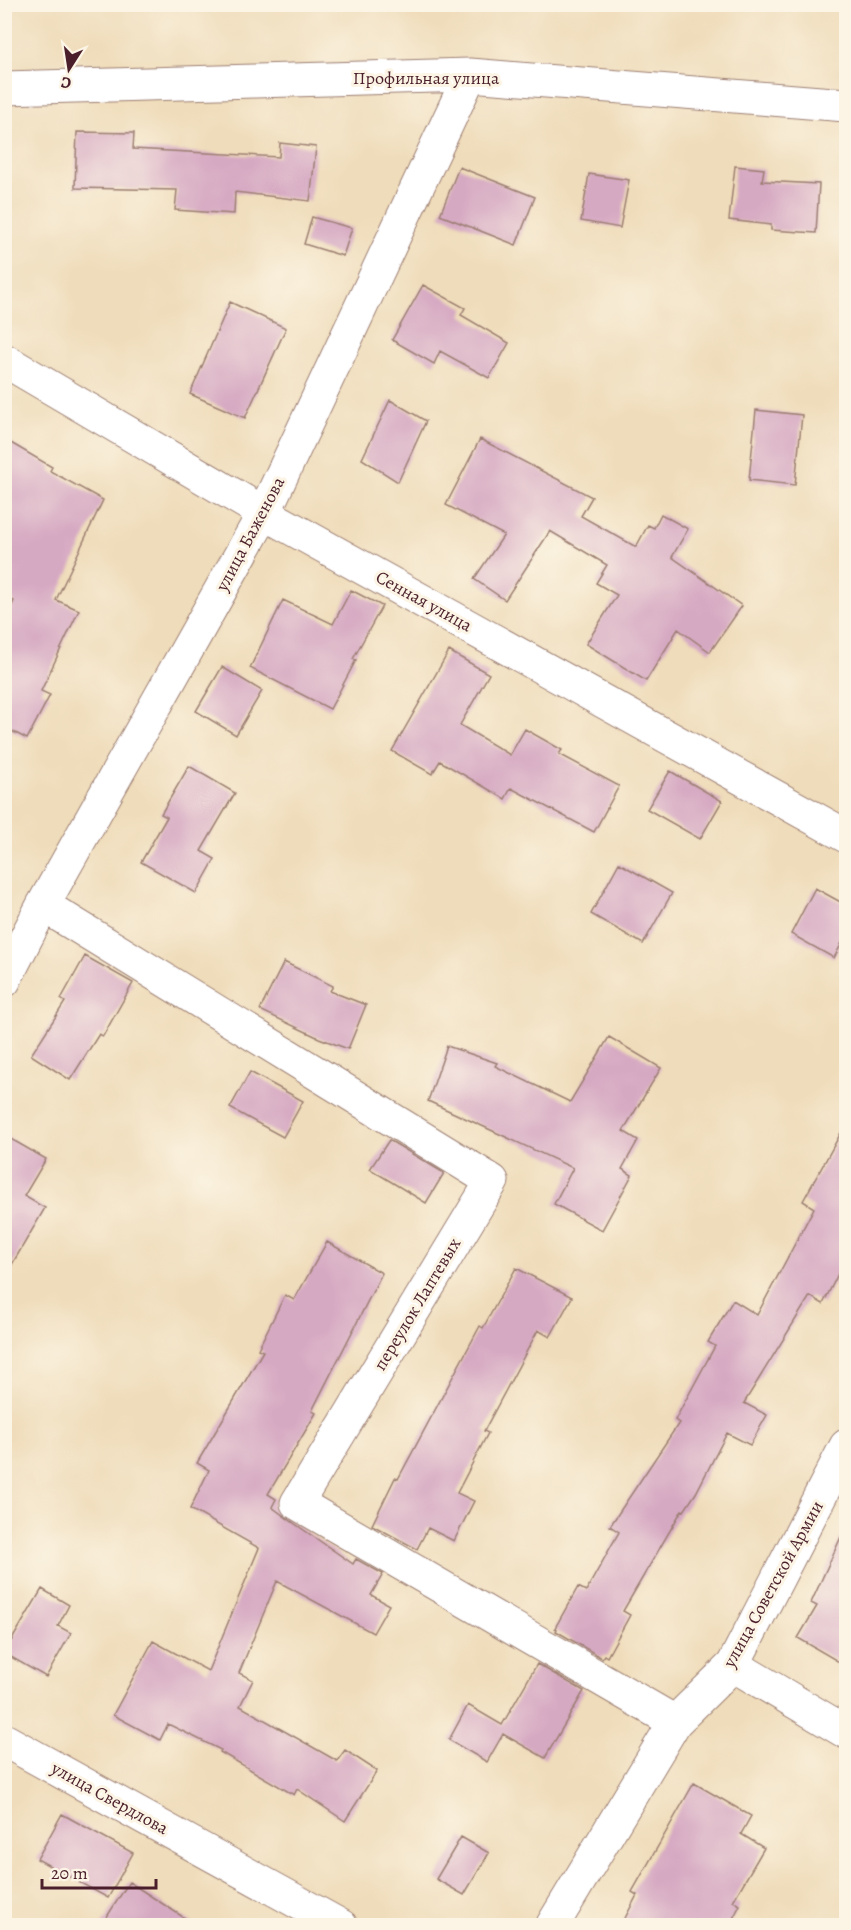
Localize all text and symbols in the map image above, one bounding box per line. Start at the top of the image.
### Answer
north arrow [39,39,99,99]
street label: Профильная улица [353,66,500,90]
text: С [59,71,73,94]
street label: улица Баженова [209,472,291,596]
street label: Сенная улица [372,565,477,638]
street label: переулок Лаптевых [368,1233,466,1375]
street label: улица Советской Армии [717,1496,829,1672]
street label: улица Свердлова [46,1755,173,1840]
scale bar [42,1852,156,1890]
text: 20 m [51,1861,88,1885]

